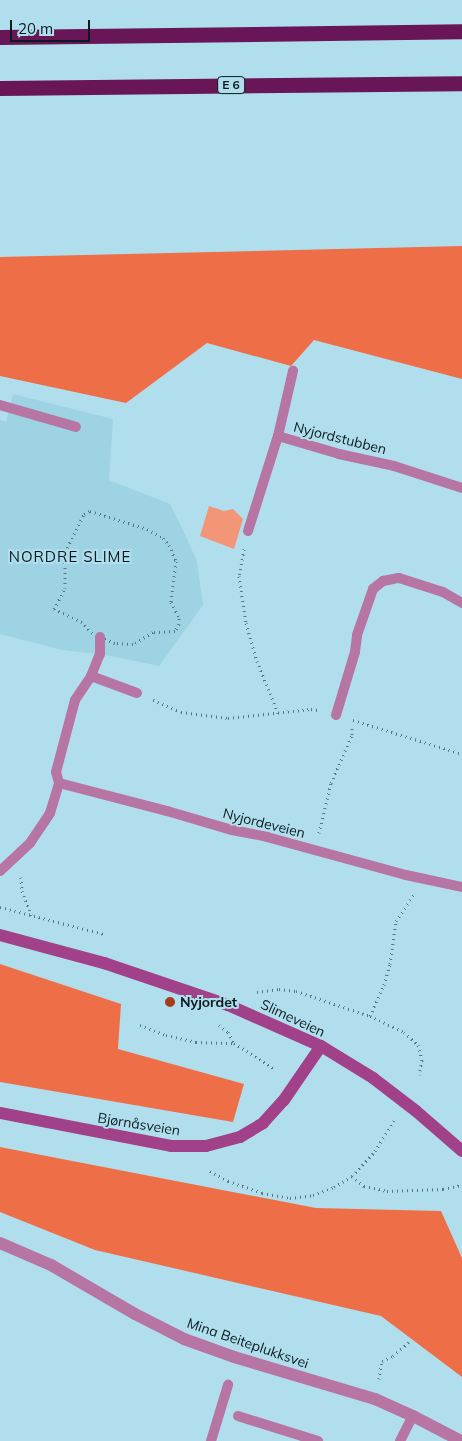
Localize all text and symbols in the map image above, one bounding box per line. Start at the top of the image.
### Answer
scale bar [12,10,92,42]
text: 20 m [18,19,53,38]
road number: E 6 [216,76,246,94]
street label: Nyjordstubben [292,418,388,458]
district label: NORDRE SLIME [7,548,133,566]
street label: Nyjordeveien [221,805,307,841]
place label: Nyjordet [180,994,237,1010]
marker: Nyjordet [164,996,176,1008]
street label: Slimeveien [258,996,328,1040]
street label: Bjørnåsveien [96,1109,182,1139]
street label: Mina Beiteplukksvei [185,1314,311,1372]

